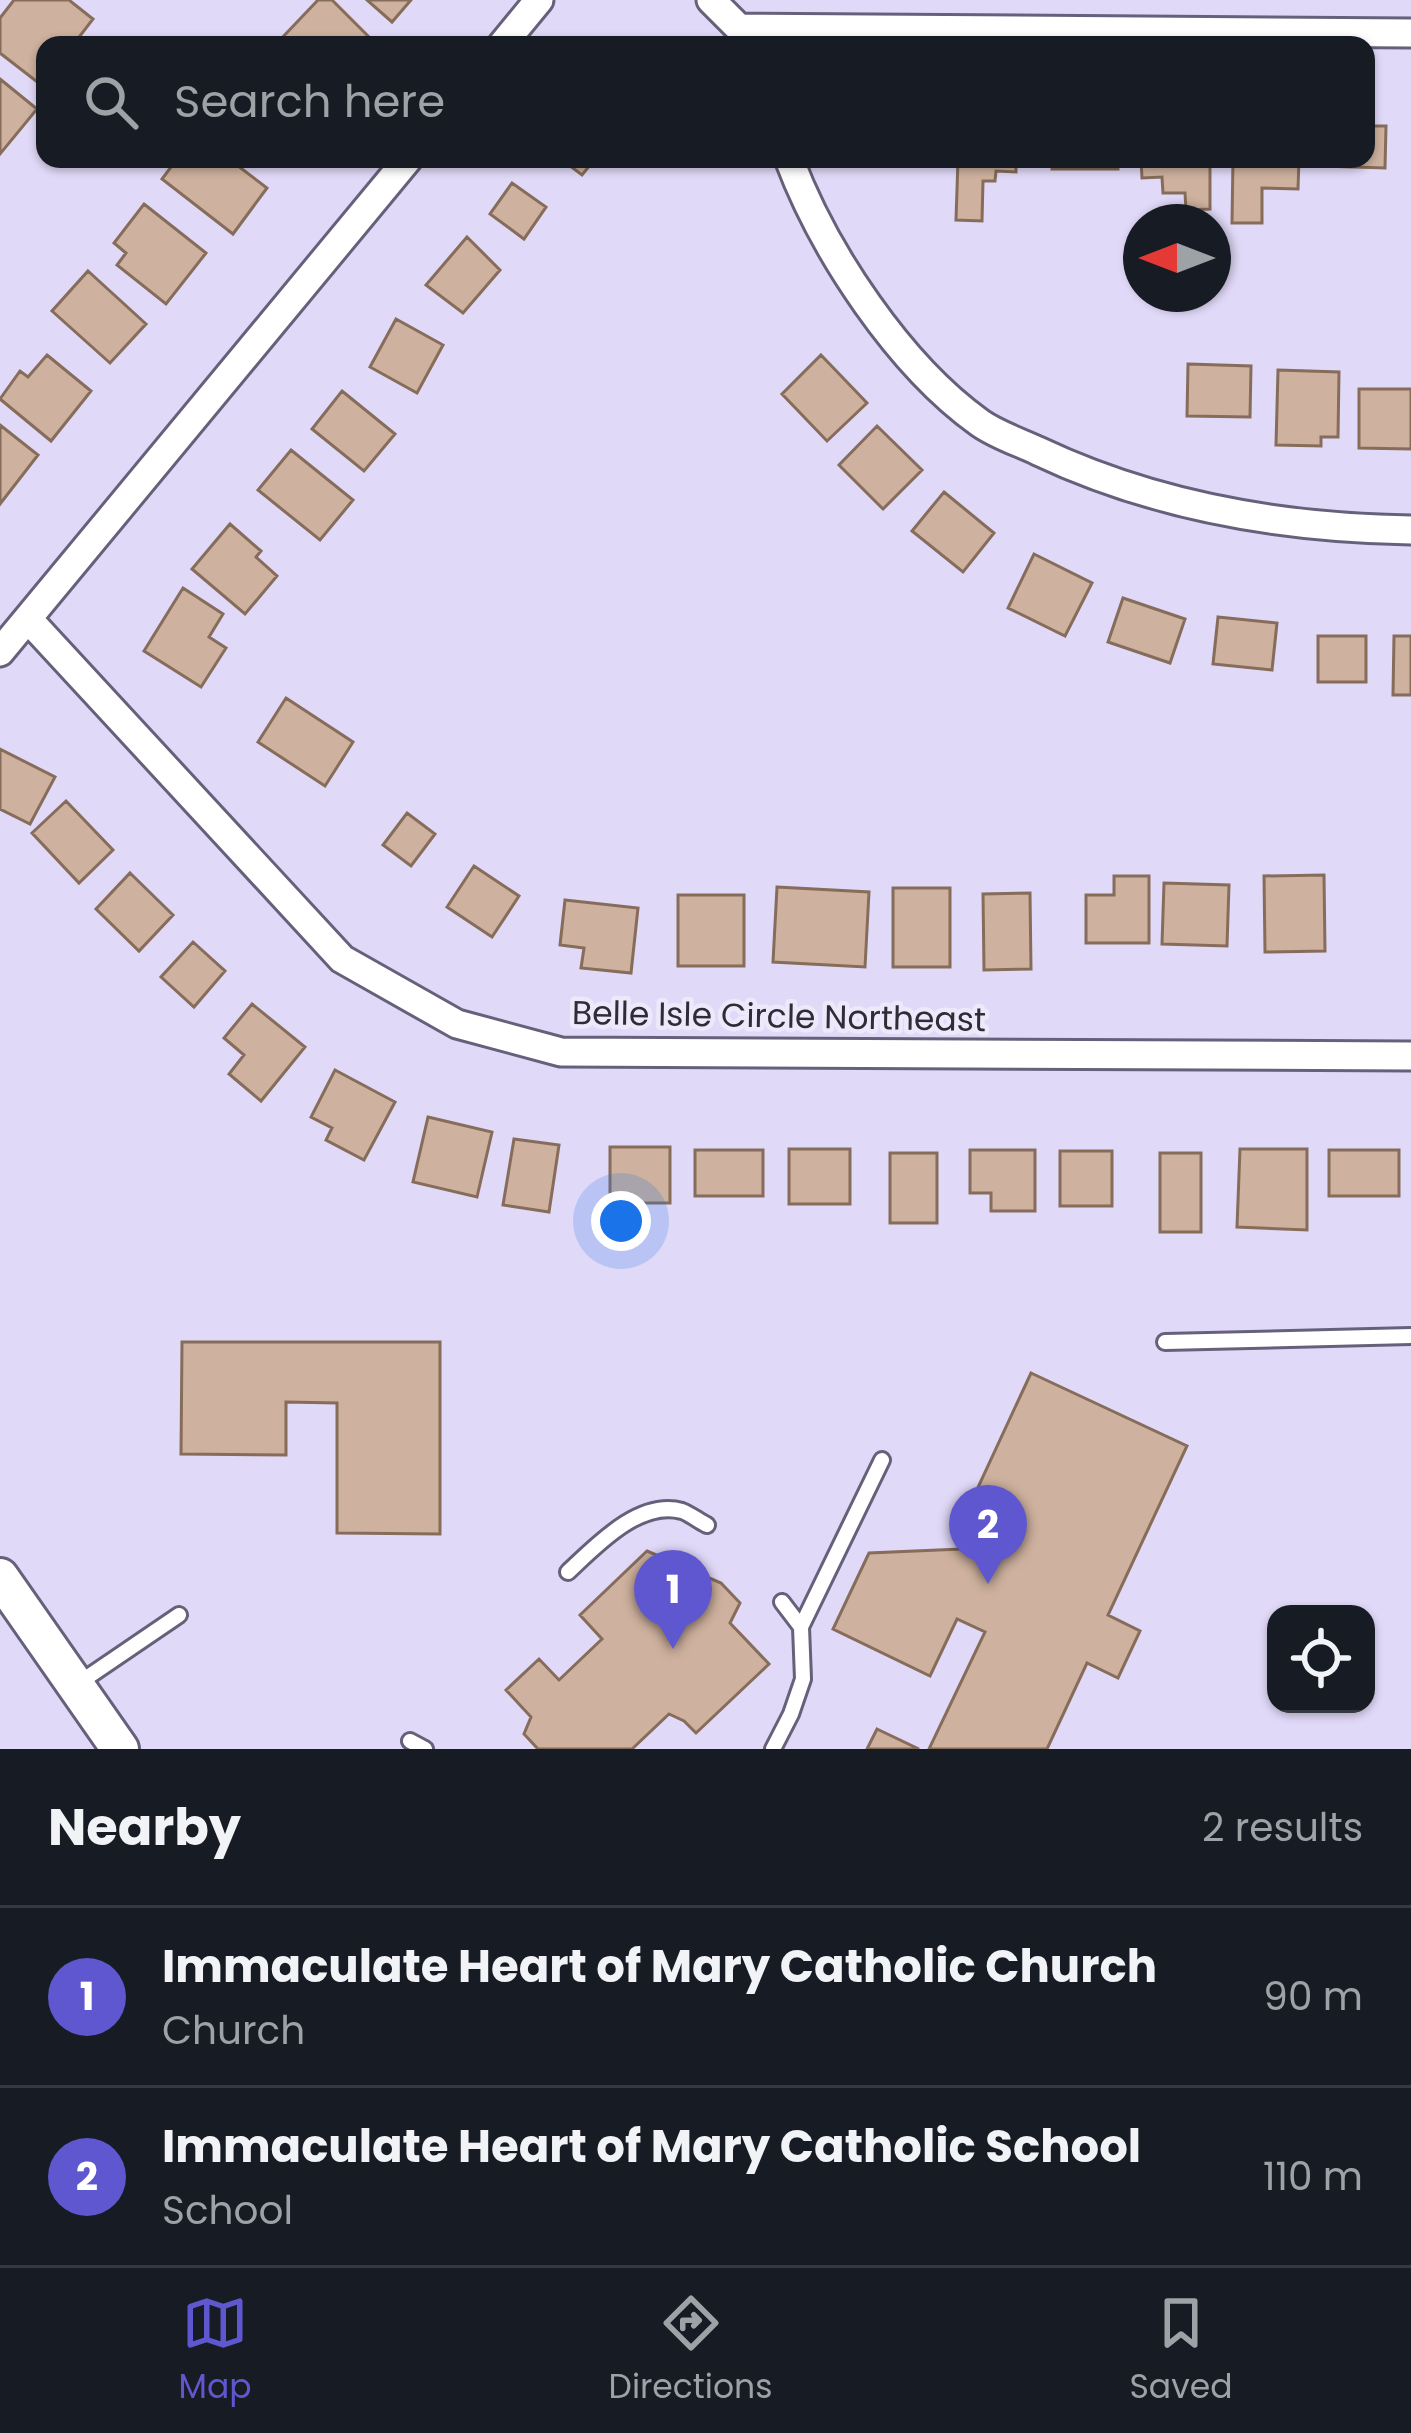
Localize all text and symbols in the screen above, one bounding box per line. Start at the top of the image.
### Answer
search box [36,36,1375,168]
icon: search [78,69,144,135]
text: Search here [174,70,445,133]
north arrow [1123,204,1231,312]
street label: Belle Isle Circle Northeast [572,989,986,1043]
your location [591,1191,651,1251]
pin: 2 [949,1485,1027,1584]
pin: 1 [634,1550,712,1649]
map controls [1267,1605,1375,1713]
button: locate [1267,1605,1375,1713]
text: Nearby [48,1791,241,1863]
text: 2 results [1202,1800,1363,1855]
text: Immaculate Heart of Mary Catholic Church [162,1935,1157,1998]
text: 1 [80,1969,94,2024]
text: 90 m [1263,1969,1363,2024]
text: Church [162,2003,305,2058]
text: Immaculate Heart of Mary Catholic School [162,2115,1141,2178]
text: 2 [76,2149,98,2204]
text: 110 m [1263,2149,1363,2204]
text: School [162,2183,293,2238]
tab: Map [179,2290,252,2412]
tab: Directions [609,2290,772,2412]
tab: Saved [1130,2290,1232,2412]

